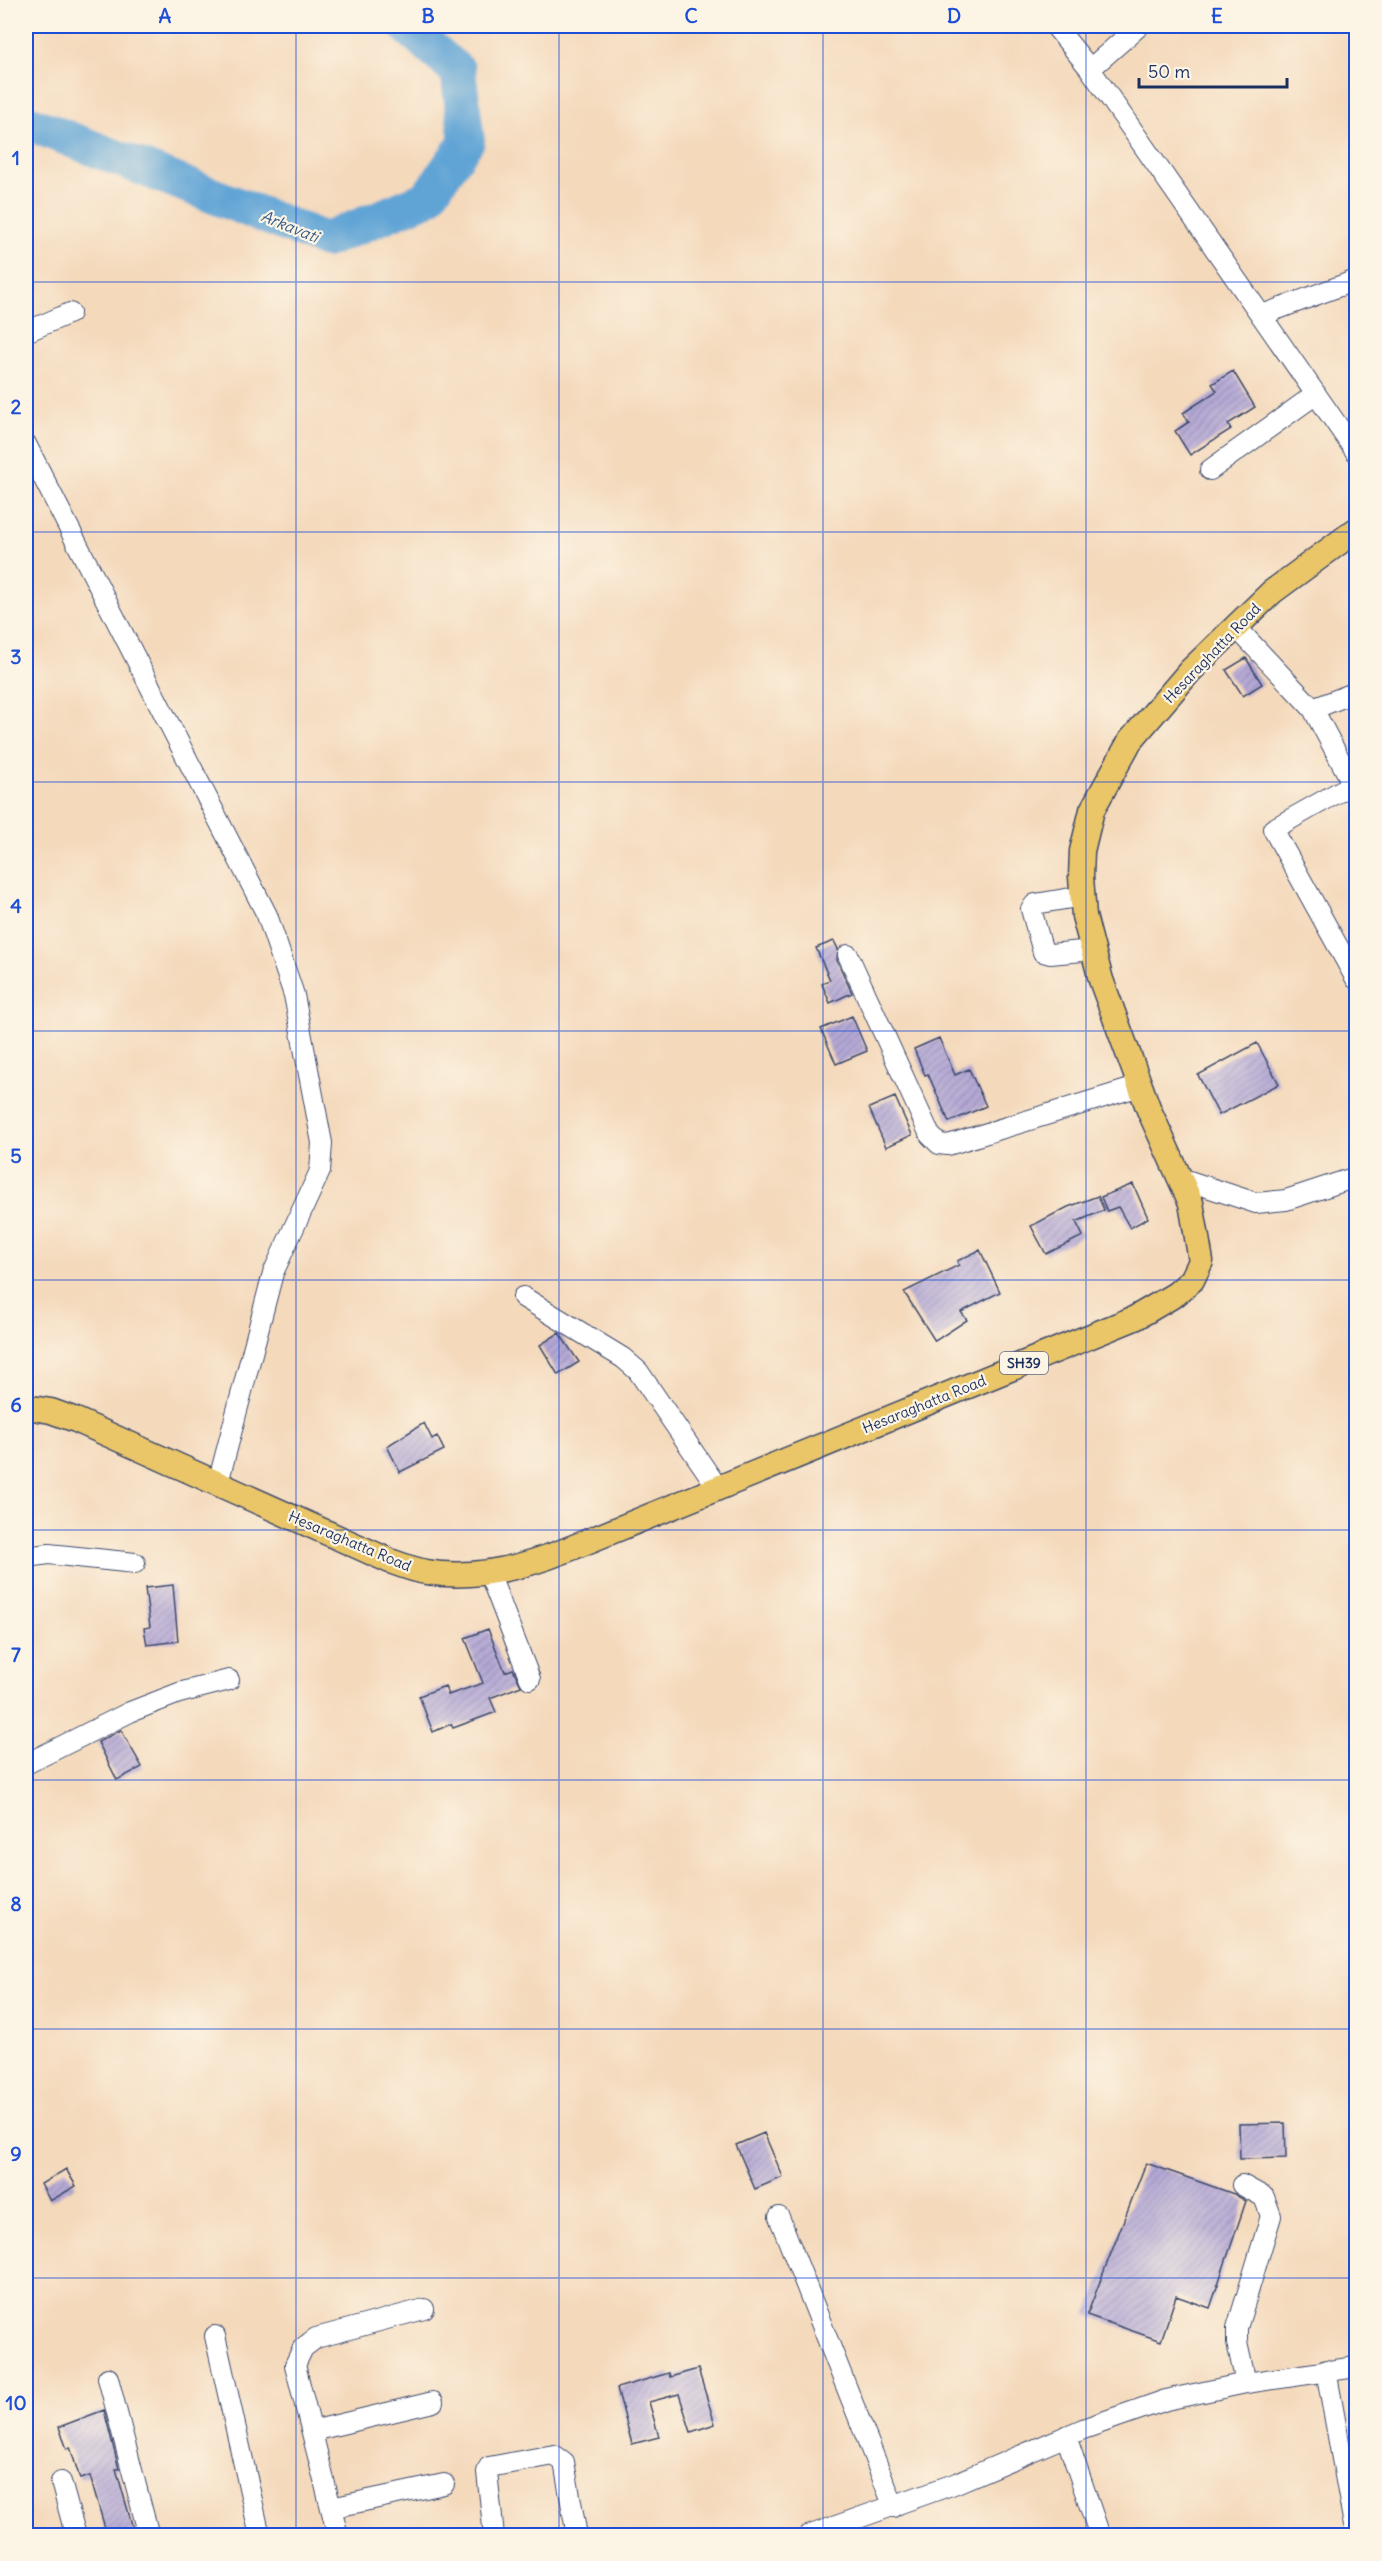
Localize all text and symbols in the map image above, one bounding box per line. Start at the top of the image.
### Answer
text: A [159,3,172,28]
text: B [421,3,435,28]
text: C [684,3,698,28]
text: D [947,3,961,28]
text: E [1211,3,1223,28]
scale bar [1139,51,1288,89]
text: 50 m [1148,60,1190,83]
text: 1 [12,145,20,170]
water label: Arkavati [259,206,324,247]
text: 2 [11,394,22,419]
street label: Hesaraghatta Road [1159,599,1265,707]
text: 3 [10,644,22,669]
text: 4 [10,893,22,918]
text: 5 [10,1143,22,1168]
road number: SH39 [1000,1352,1048,1374]
street label: Hesaraghatta Road [859,1370,989,1437]
text: 6 [10,1392,22,1417]
street label: Hesaraghatta Road [286,1507,414,1576]
text: 7 [11,1642,21,1667]
text: 8 [10,1891,22,1916]
text: 9 [10,2141,22,2166]
text: 10 [5,2390,27,2415]

